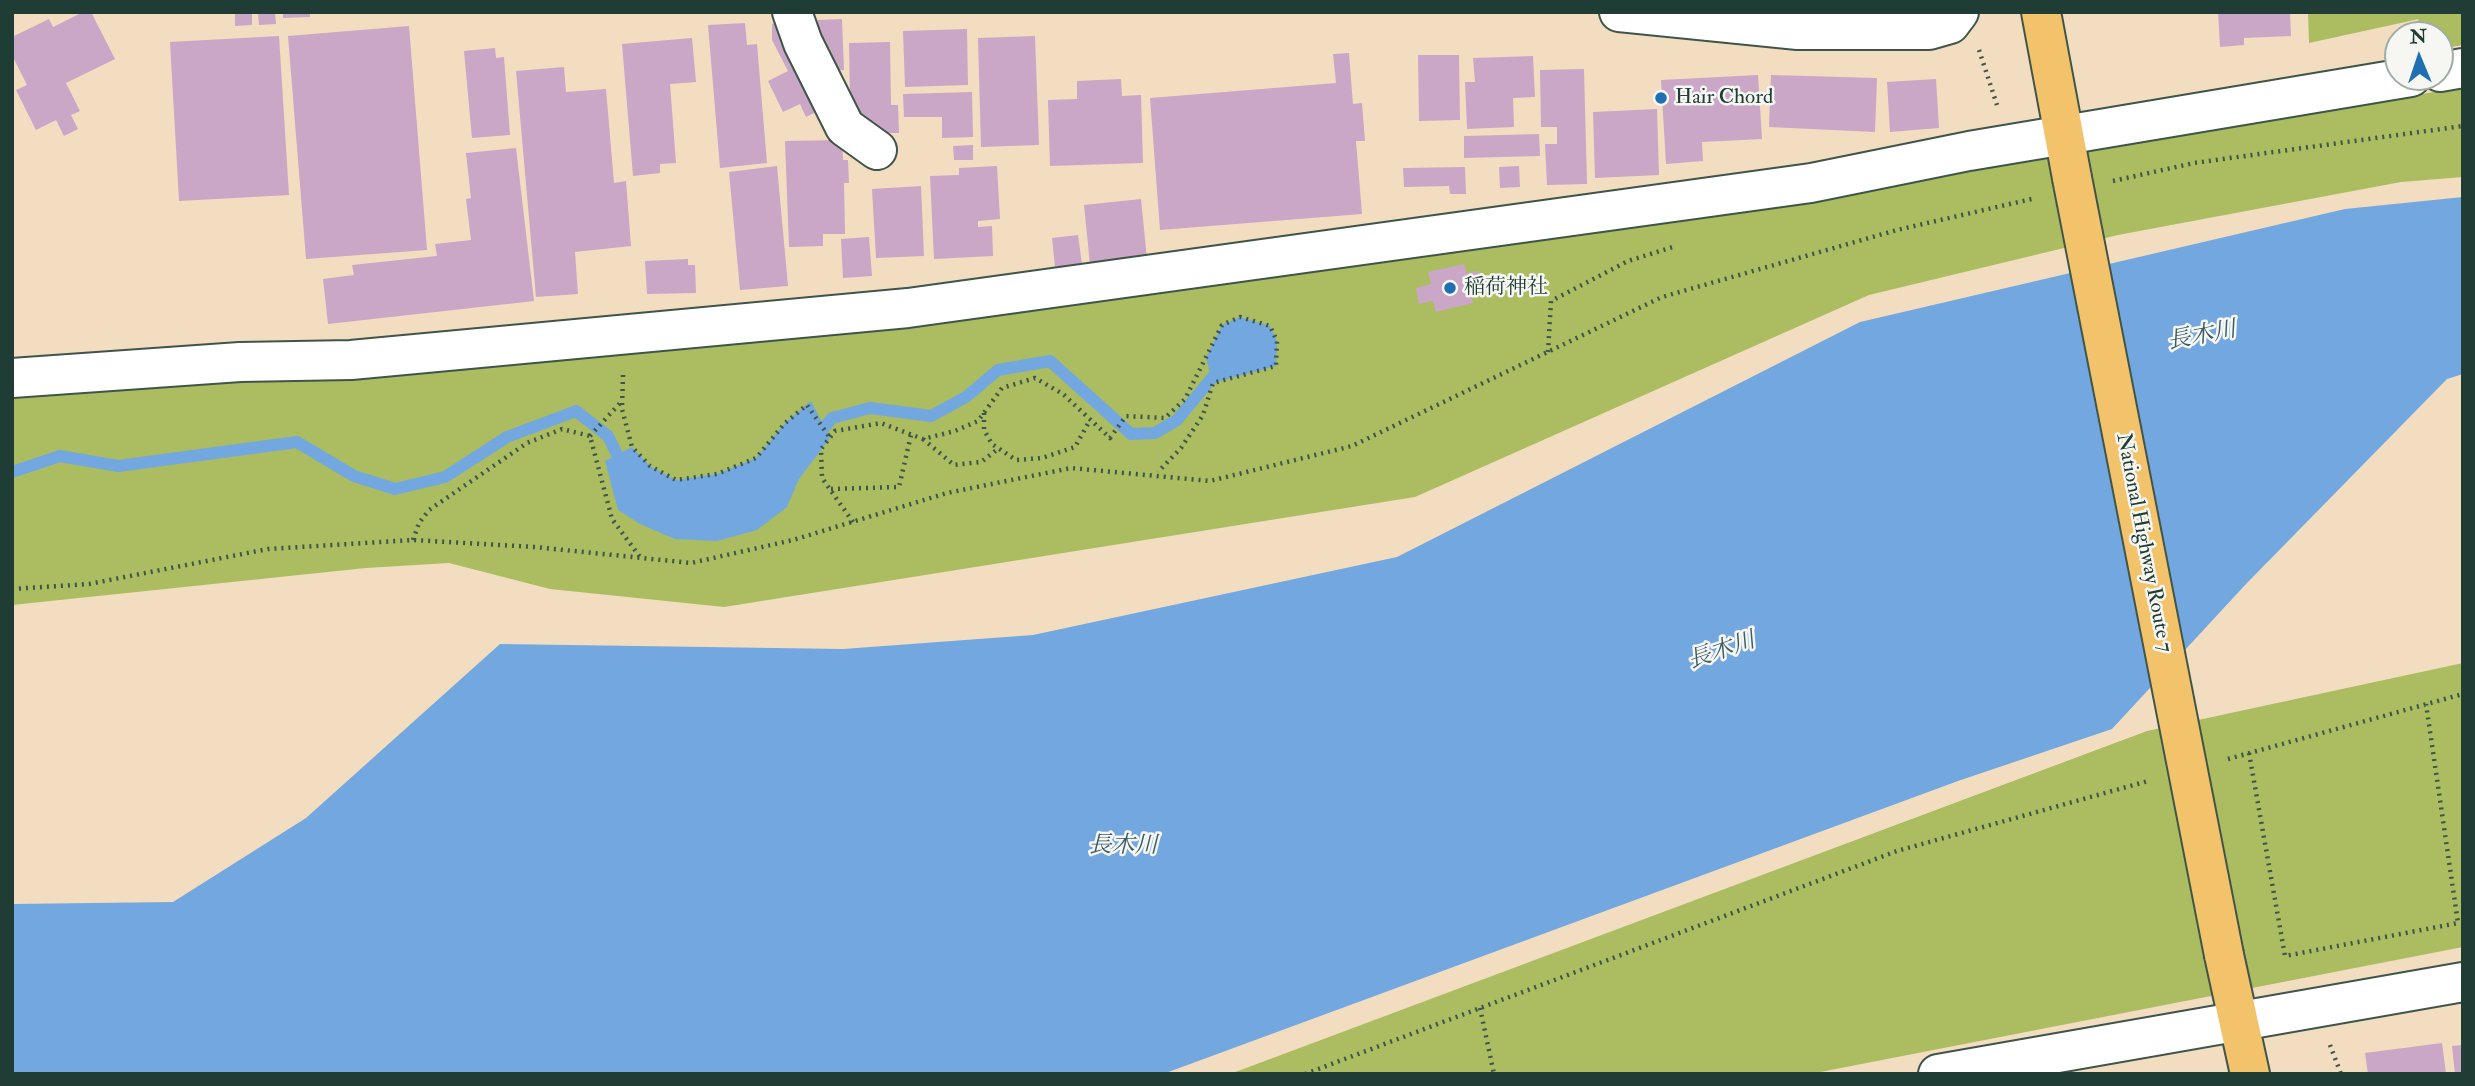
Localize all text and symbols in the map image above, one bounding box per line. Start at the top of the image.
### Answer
north arrow [2384,21,2454,91]
text: N [2409,25,2427,49]
place label: Hair Chord [1675,85,1773,111]
marker: Hair Chord [1653,90,1669,106]
place label: 稲荷神社 [1464,275,1548,301]
marker: 稲荷神社 [1442,280,1458,296]
water label: 長木川 [2166,317,2238,357]
street label: National Highway Route 7 [2109,431,2177,655]
water label: 長木川 [1685,628,1759,676]
water label: 長木川 [1089,833,1157,861]

